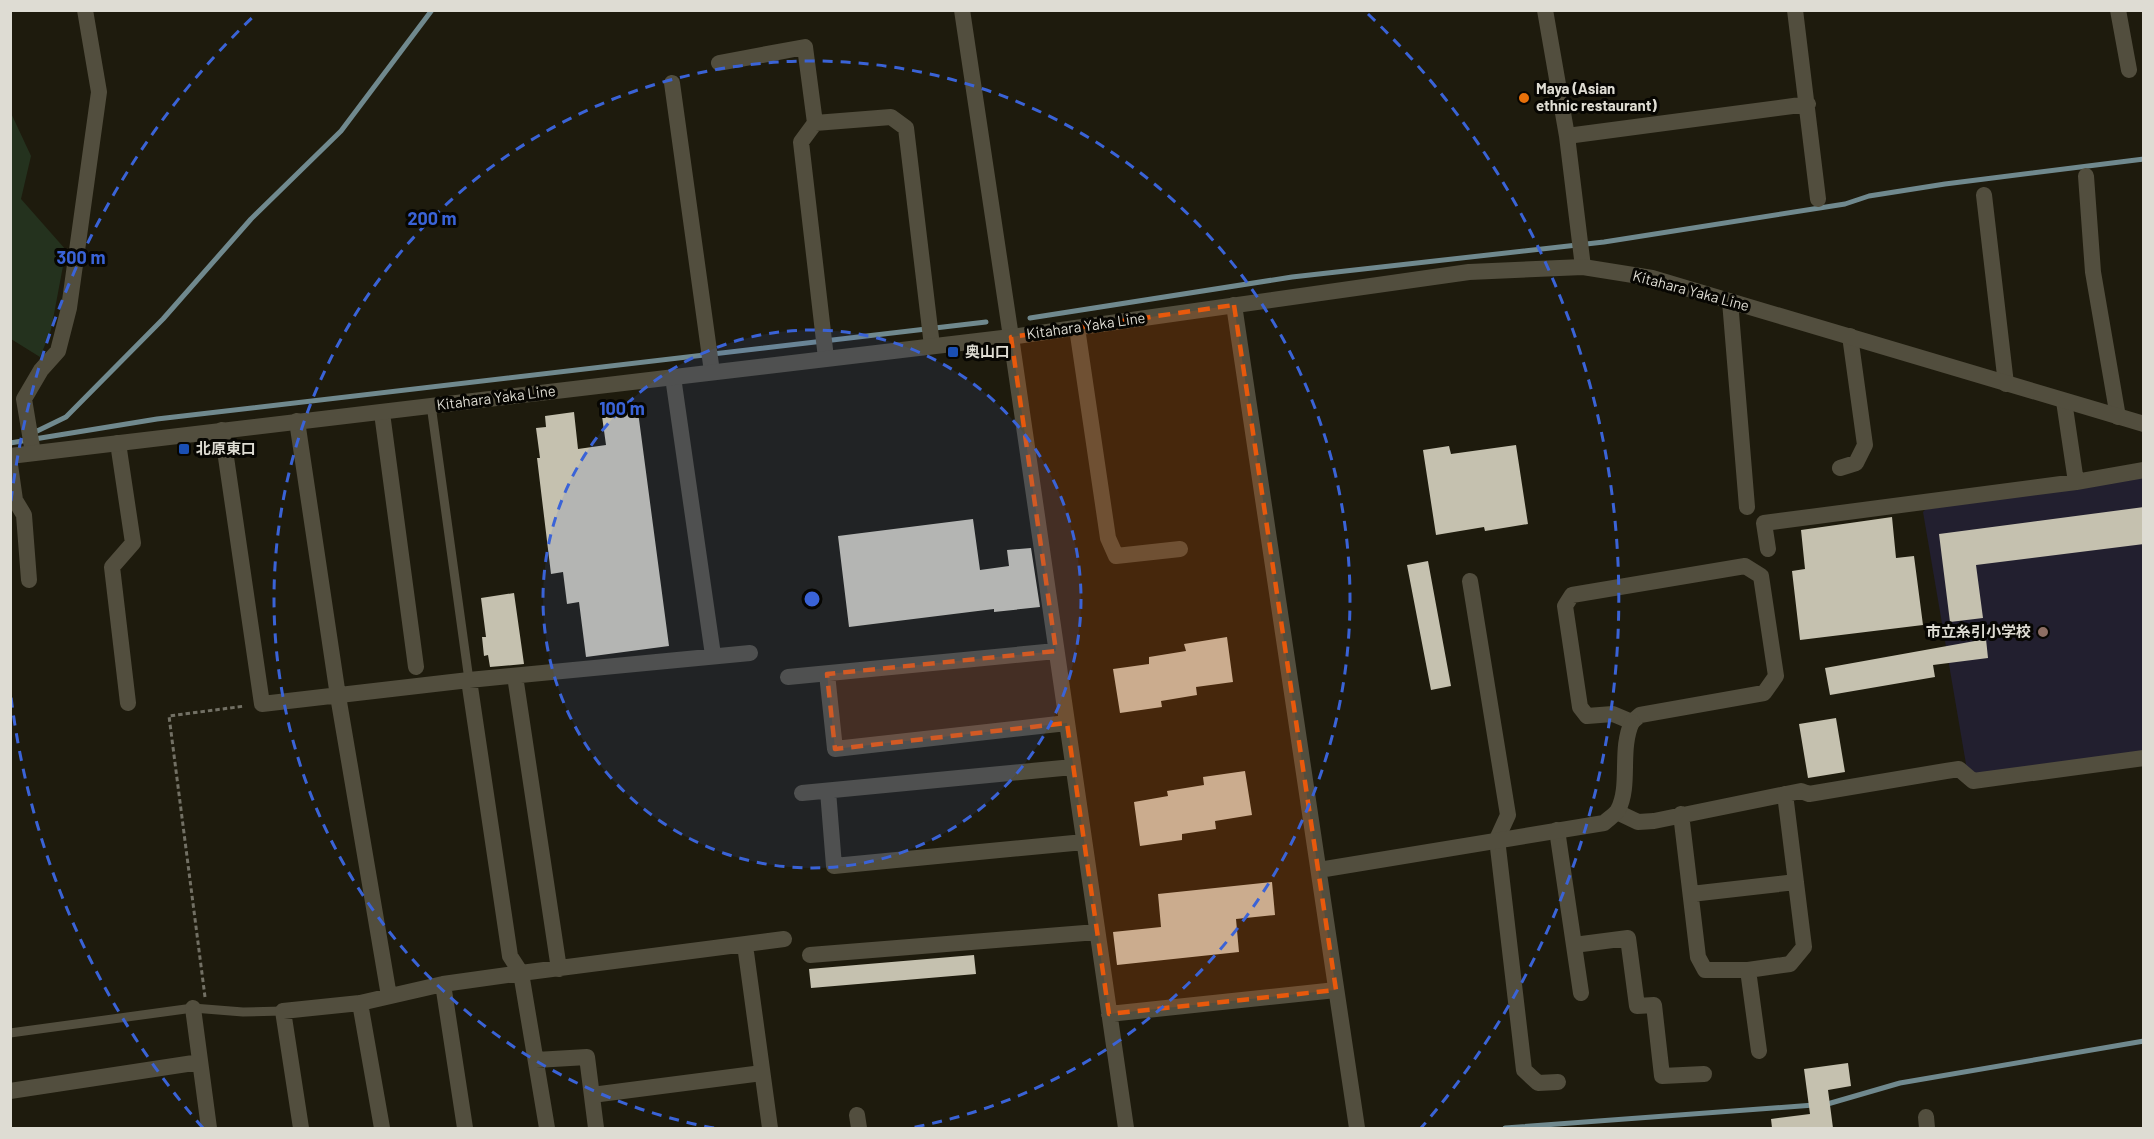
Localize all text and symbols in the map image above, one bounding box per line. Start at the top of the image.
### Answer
place label: Maya (Asian ethnic restaurant) [1536,79,1657,114]
marker: Maya (Asian ethnic restaurant) [1517,91,1531,105]
text: 200 m [407,207,457,229]
text: 300 m [57,246,105,268]
street label: Kitahara Yaka Line [1631,266,1751,314]
street label: Kitahara Yaka Line [1025,308,1146,342]
place label: 奥山口 [965,342,1010,360]
marker: 奥山口 [946,345,960,359]
street label: Kitahara Yaka Line [435,381,556,413]
text: 100 m [599,397,645,419]
place label: 北原東口 [196,439,256,457]
marker: 北原東口 [177,442,191,456]
centre of rings [802,589,822,609]
place label: 市立糸引小学校 [1926,622,2031,640]
marker: 市立糸引小学校 [2036,625,2050,639]

